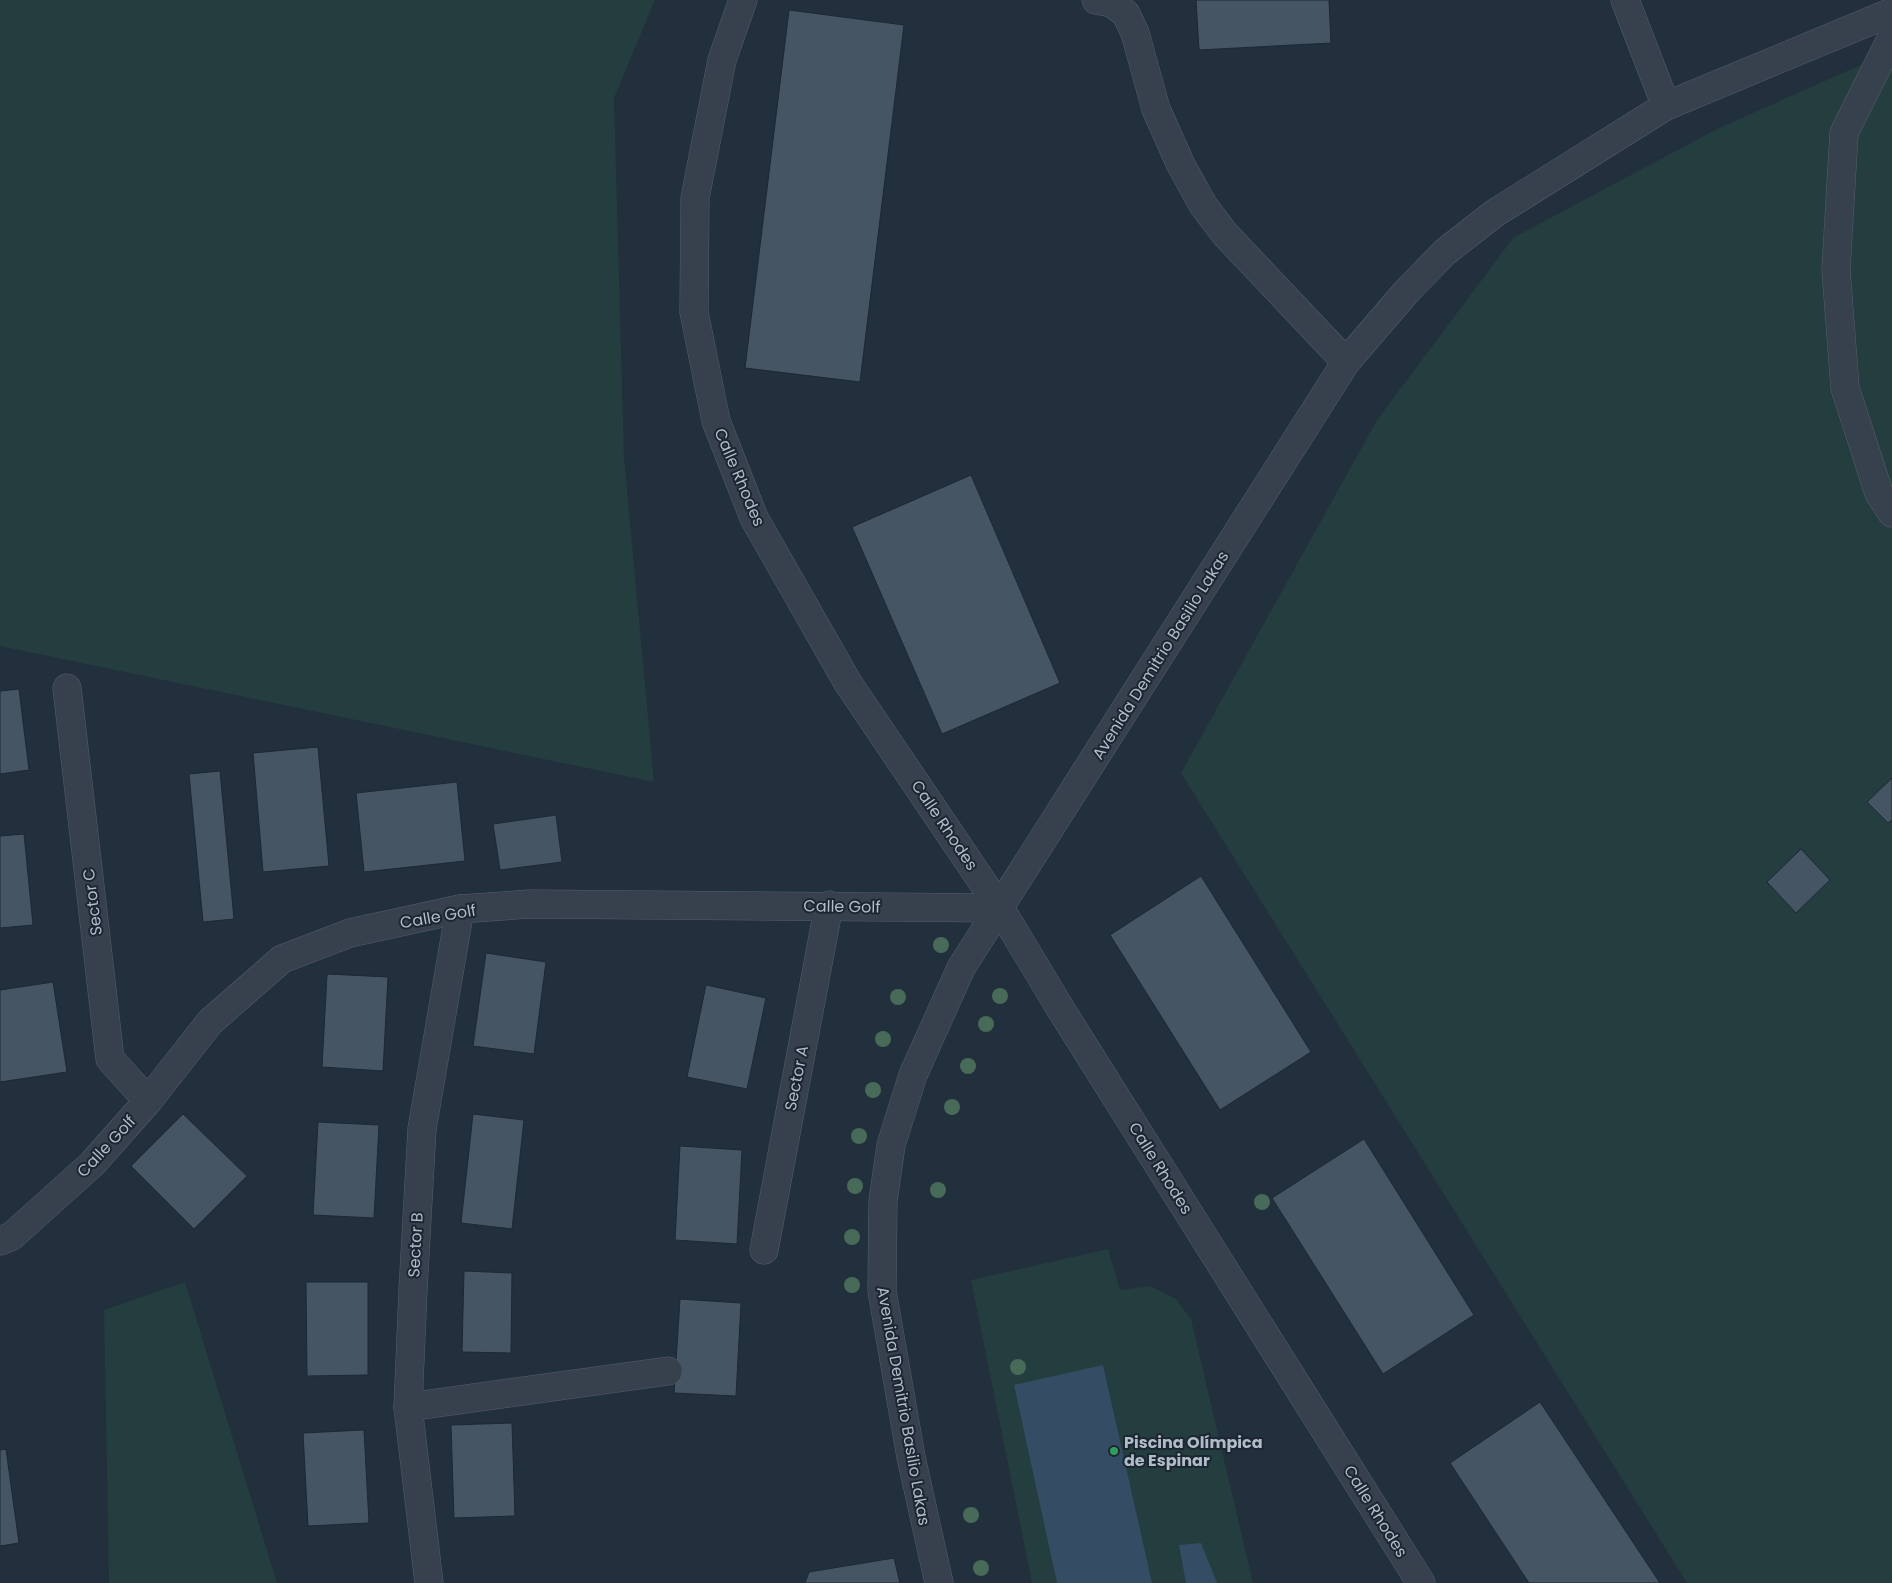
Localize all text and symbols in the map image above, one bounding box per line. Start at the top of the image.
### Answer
street label: Calle Rhodes [709,425,771,530]
street label: Avenida Demitrio Basilio Lakas [1087,547,1234,764]
street label: Calle Rhodes [906,776,983,875]
street label: Sector C [77,867,108,937]
street label: Calle Golf [803,894,881,919]
street label: Calle Golf [398,898,478,935]
street label: Sector A [779,1043,814,1113]
street label: Calle Golf [72,1110,141,1182]
street label: Calle Rhodes [1123,1118,1198,1219]
street label: Sector B [402,1212,429,1278]
street label: Avenida Demitrio Basilio Lakas [871,1285,936,1527]
place label: Piscina Olímpica de Espinar [1124,1431,1263,1472]
marker: Piscina Olímpica de Espinar [1108,1445,1120,1457]
street label: Calle Rhodes [1338,1461,1413,1562]

